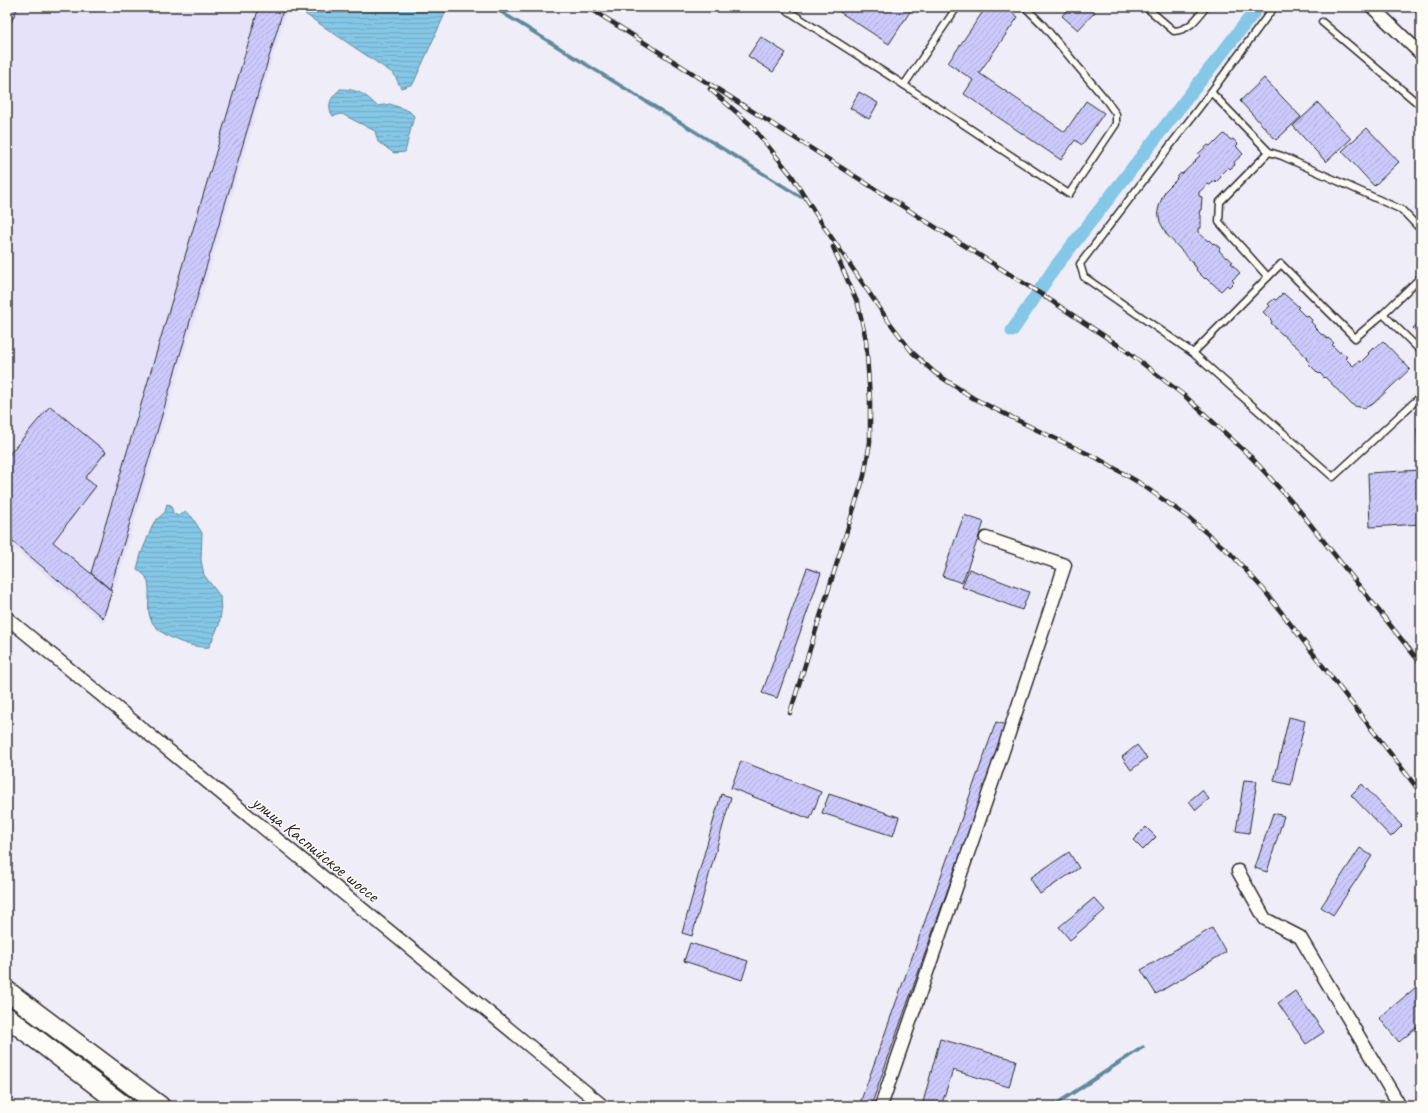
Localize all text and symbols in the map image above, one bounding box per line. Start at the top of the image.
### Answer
street label: улица Каспийское шоссе [246,790,385,909]

